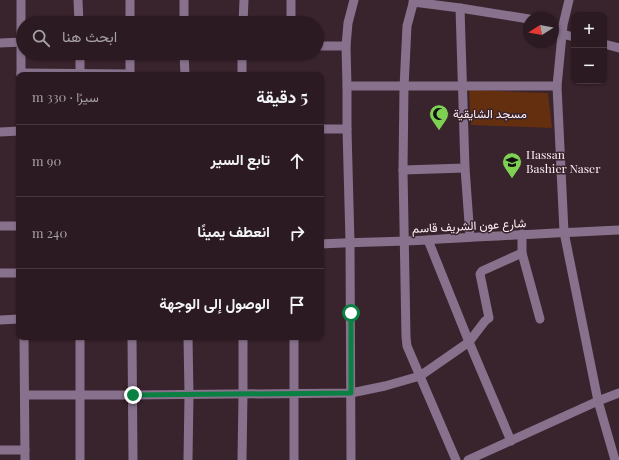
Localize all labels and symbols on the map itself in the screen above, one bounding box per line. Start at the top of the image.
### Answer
north arrow [523,12,559,48]
mosque icon: مسجد الشايقية [428,103,450,131]
place label: مسجد الشايقية [453,105,527,121]
place label: Hassan Bashier Naser [526,146,601,176]
school or university icon: Hassan Bashier Naser [501,151,523,179]
street label: شارع عون الشريف قاسم [411,214,527,238]
route start [342,304,360,322]
route end [124,386,142,404]

